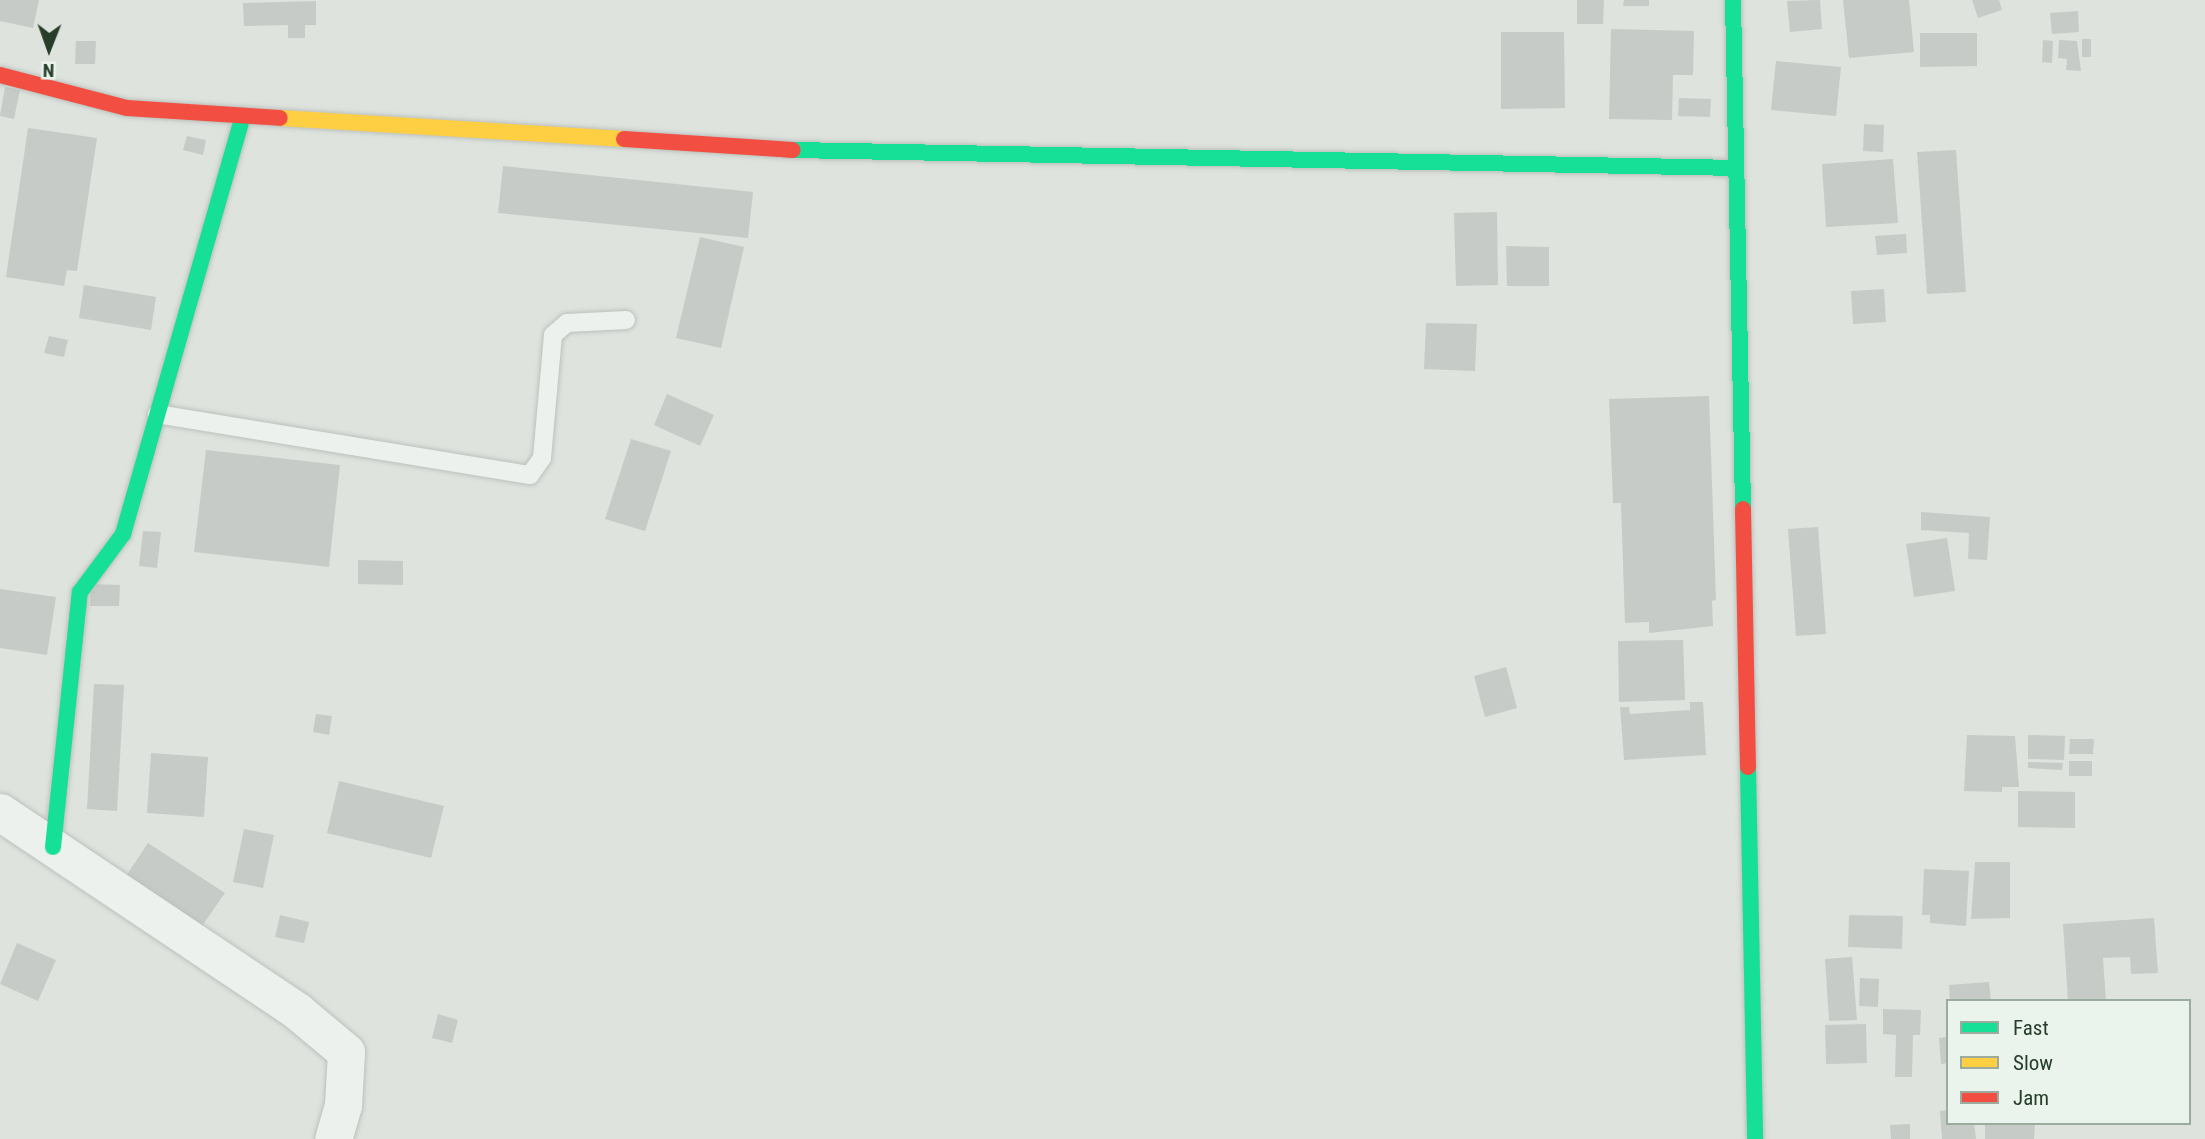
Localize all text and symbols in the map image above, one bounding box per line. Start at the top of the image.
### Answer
north arrow [14,14,84,84]
text: N [43,59,55,82]
legend [1946,999,2191,1125]
text: Fast [2013,1016,2049,1040]
text: Slow [2013,1051,2053,1075]
text: Jam [2013,1086,2049,1110]

